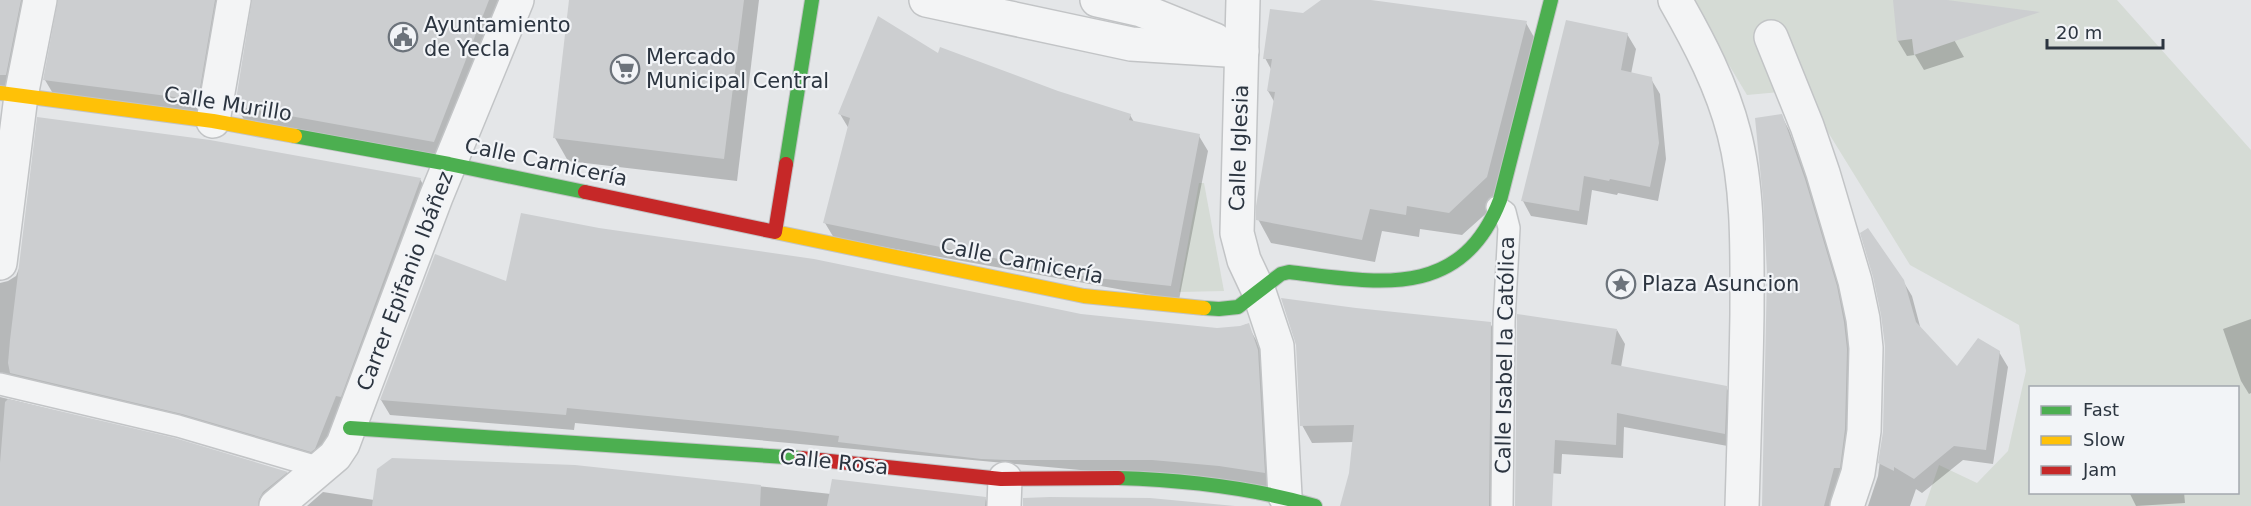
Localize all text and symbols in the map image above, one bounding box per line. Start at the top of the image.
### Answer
scale bar [2047,12,2162,50]
place label: Ayuntamiento de Yecla [424,13,571,61]
public building icon: Ayuntamiento de Yecla [387,21,419,53]
text: 20 m [2056,22,2102,43]
place label: Mercado Municipal Central [646,45,829,93]
supermarket icon: Mercado Municipal Central [609,53,641,85]
street label: Calle Murillo [162,82,294,126]
street label: Calle Iglesia [1225,84,1253,212]
street label: Calle Carnicería [463,133,629,191]
street label: Carrer Epifanio Ibáñez [352,168,458,394]
street label: Calle Carnicería [938,233,1106,289]
street label: Calle Isabel la Católica [1491,236,1519,474]
place icon: Plaza Asuncion [1605,268,1637,300]
place label: Plaza Asuncion [1642,272,1799,296]
legend [2029,386,2239,494]
text: Fast [2083,399,2119,420]
text: Slow [2083,429,2125,450]
street label: Calle Rosa [778,444,890,480]
text: Jam [2082,459,2117,480]

